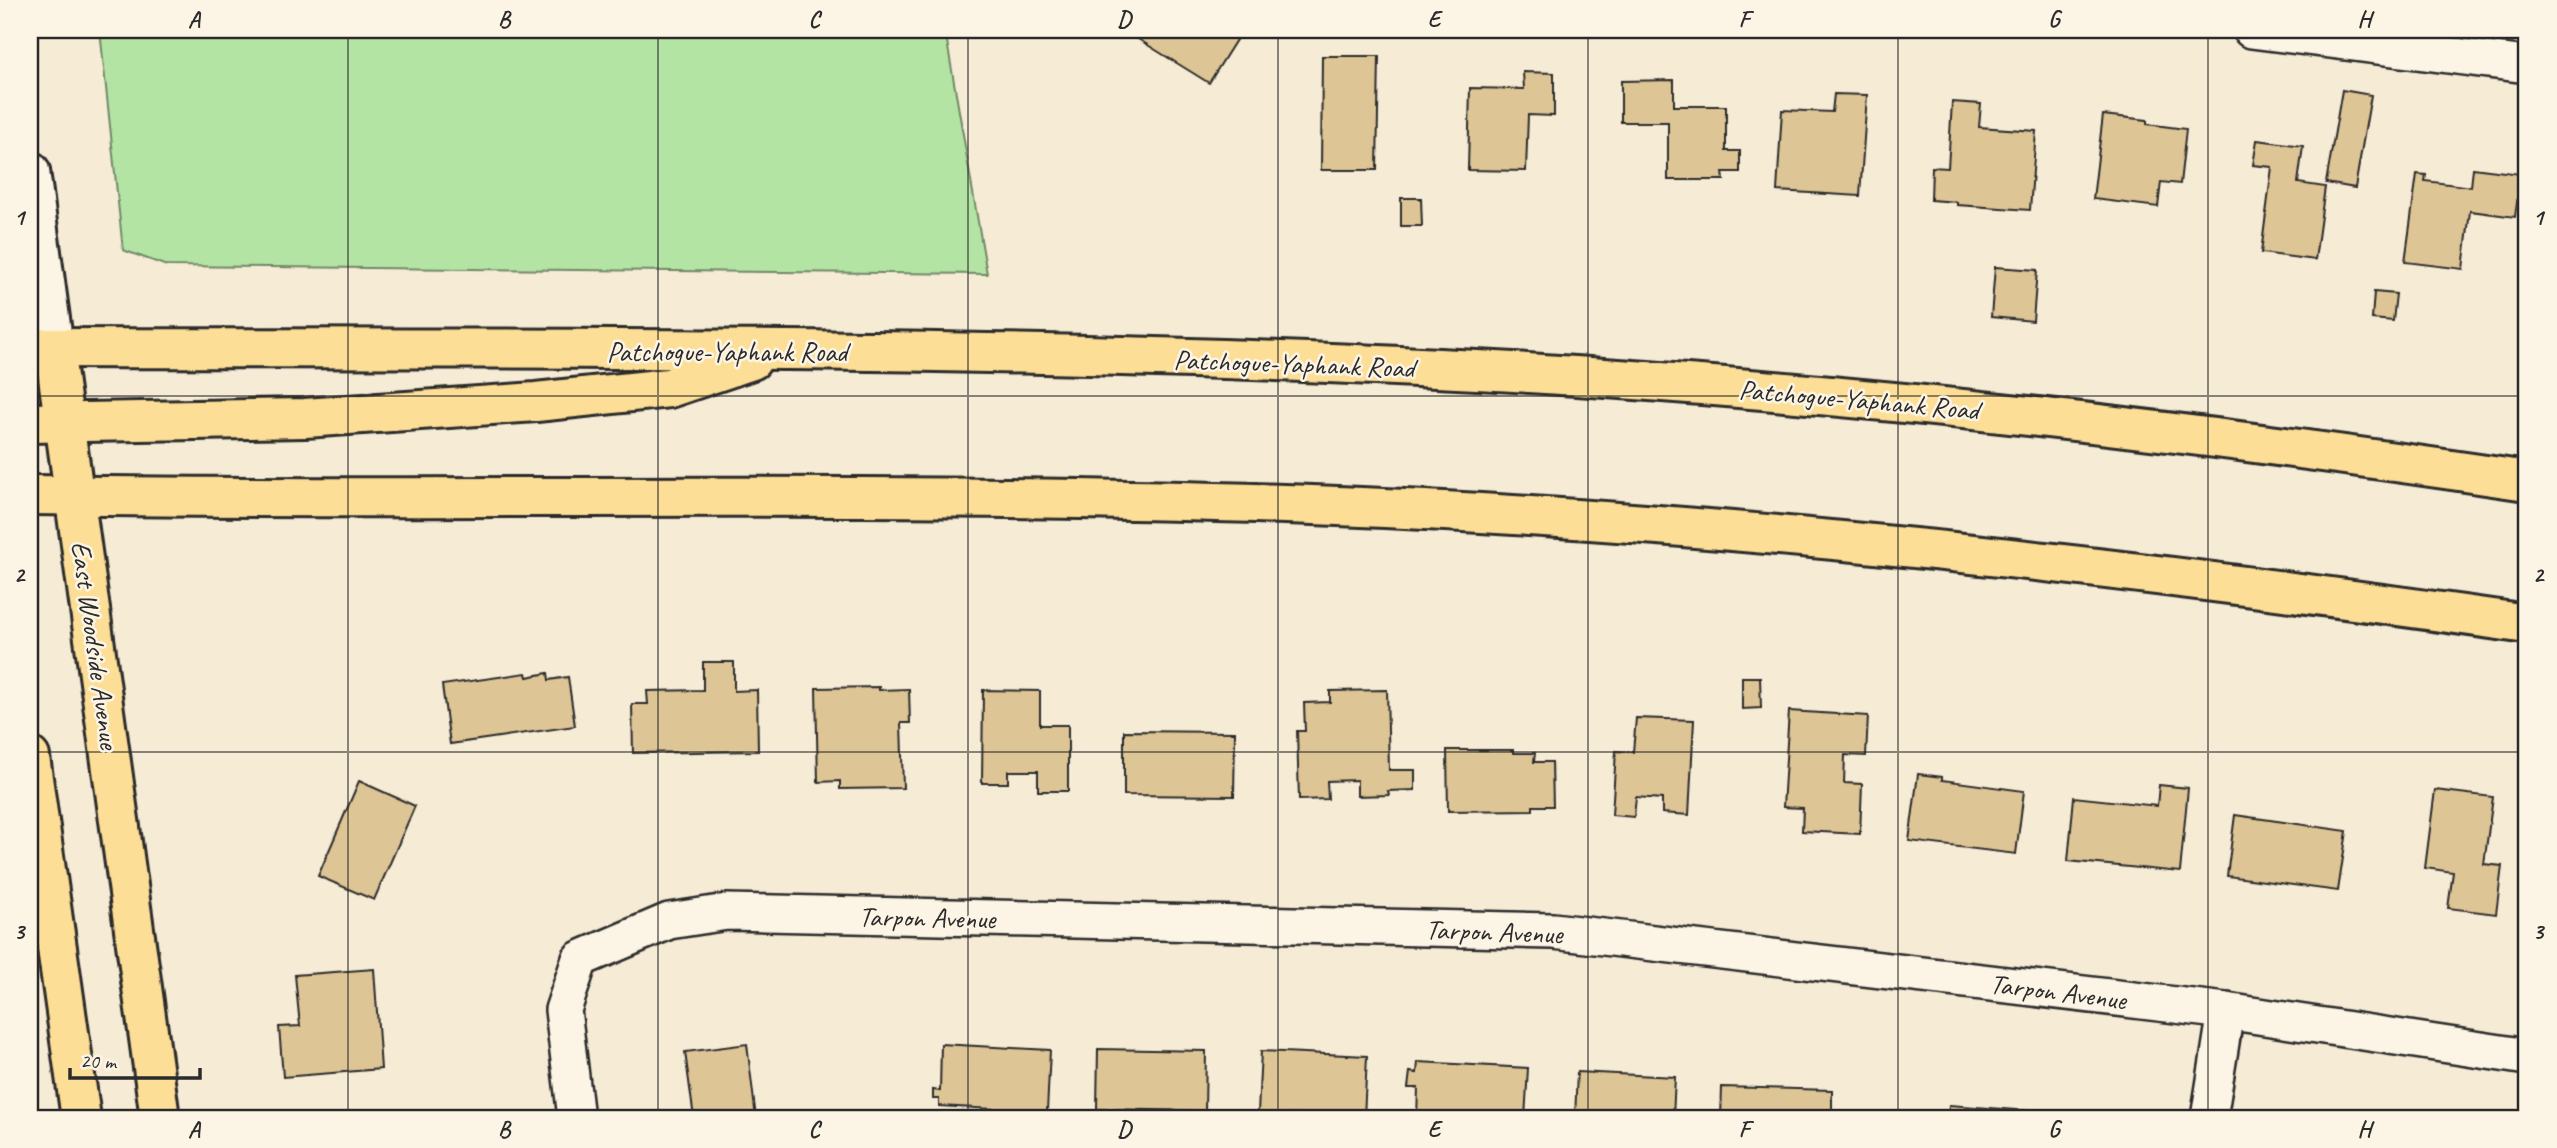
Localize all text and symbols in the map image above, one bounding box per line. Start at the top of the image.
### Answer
text: A [188,5,202,34]
text: B [498,5,512,34]
text: C [809,5,823,34]
text: D [1117,5,1133,34]
text: E [1428,5,1444,34]
text: F [1739,5,1755,34]
text: G [2048,5,2063,34]
text: H [2357,5,2375,34]
text: 1 [14,203,27,232]
text: 1 [2533,203,2546,232]
street label: Patchogue-Yaphank Road [607,334,851,369]
street label: Patchogue-Yaphank Road [1173,342,1419,385]
street label: Patchogue-Yaphank Road [1738,372,1984,428]
street label: East Woodside Avenue [64,539,128,753]
text: 2 [14,560,27,589]
text: 2 [2533,560,2546,589]
street label: Tarpon Avenue [858,899,998,936]
street label: Tarpon Avenue [1425,912,1565,951]
text: 3 [14,917,27,946]
text: 3 [2533,917,2546,946]
street label: Tarpon Avenue [1988,966,2130,1017]
scale bar [70,1036,200,1080]
text: 20 m [80,1048,118,1074]
text: A [188,1115,202,1144]
text: B [498,1115,512,1144]
text: C [809,1115,823,1144]
text: D [1117,1115,1133,1144]
text: E [1428,1115,1444,1144]
text: F [1739,1115,1755,1144]
text: G [2048,1115,2063,1144]
text: H [2357,1115,2375,1144]

